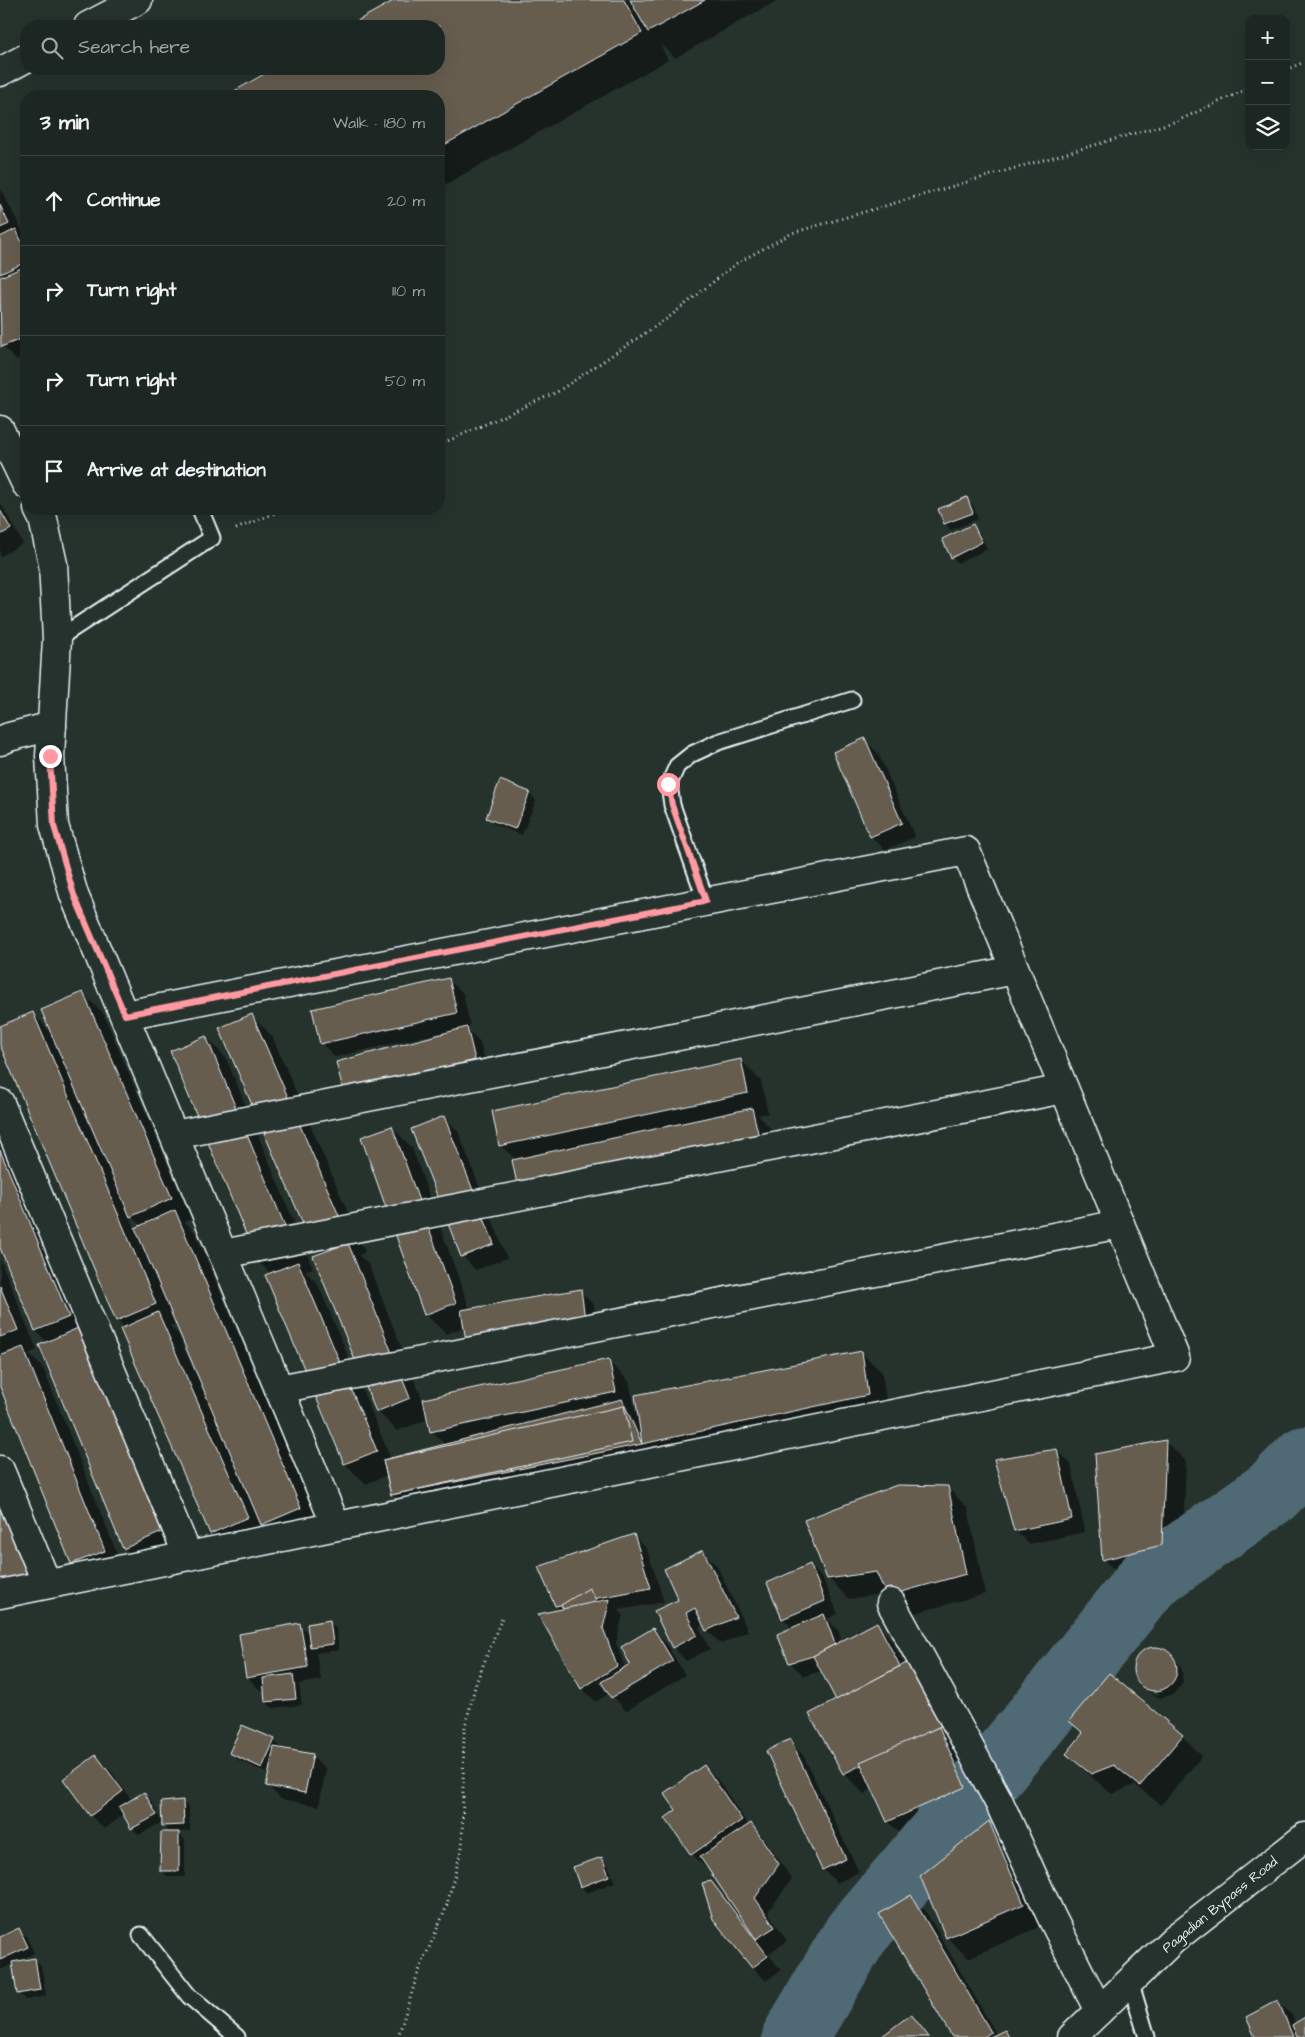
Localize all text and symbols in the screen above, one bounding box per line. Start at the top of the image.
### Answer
map controls [1245,15,1290,150]
button: + [1245,15,1290,60]
search box [20,20,445,75]
icon: search [38,34,66,62]
text: Search here [78,34,190,61]
button: − [1245,60,1290,105]
button: layers [1245,105,1290,150]
text: 3 min [40,108,89,137]
text: Walk · 180 m [333,112,425,134]
icon: ahead [40,187,68,215]
text: Continue [87,187,161,214]
text: 20 m [387,190,425,212]
icon: right [40,277,68,305]
text: Turn right [87,277,176,304]
text: 110 m [392,280,425,302]
icon: right [40,367,68,395]
text: Turn right [87,367,176,394]
text: 50 m [385,370,425,392]
icon: arrive [40,457,68,485]
text: Arrive at destination [87,457,266,484]
route end [39,745,62,768]
route start [657,773,680,796]
street label: Pagadian Bypass Road [1158,1852,1282,1958]

